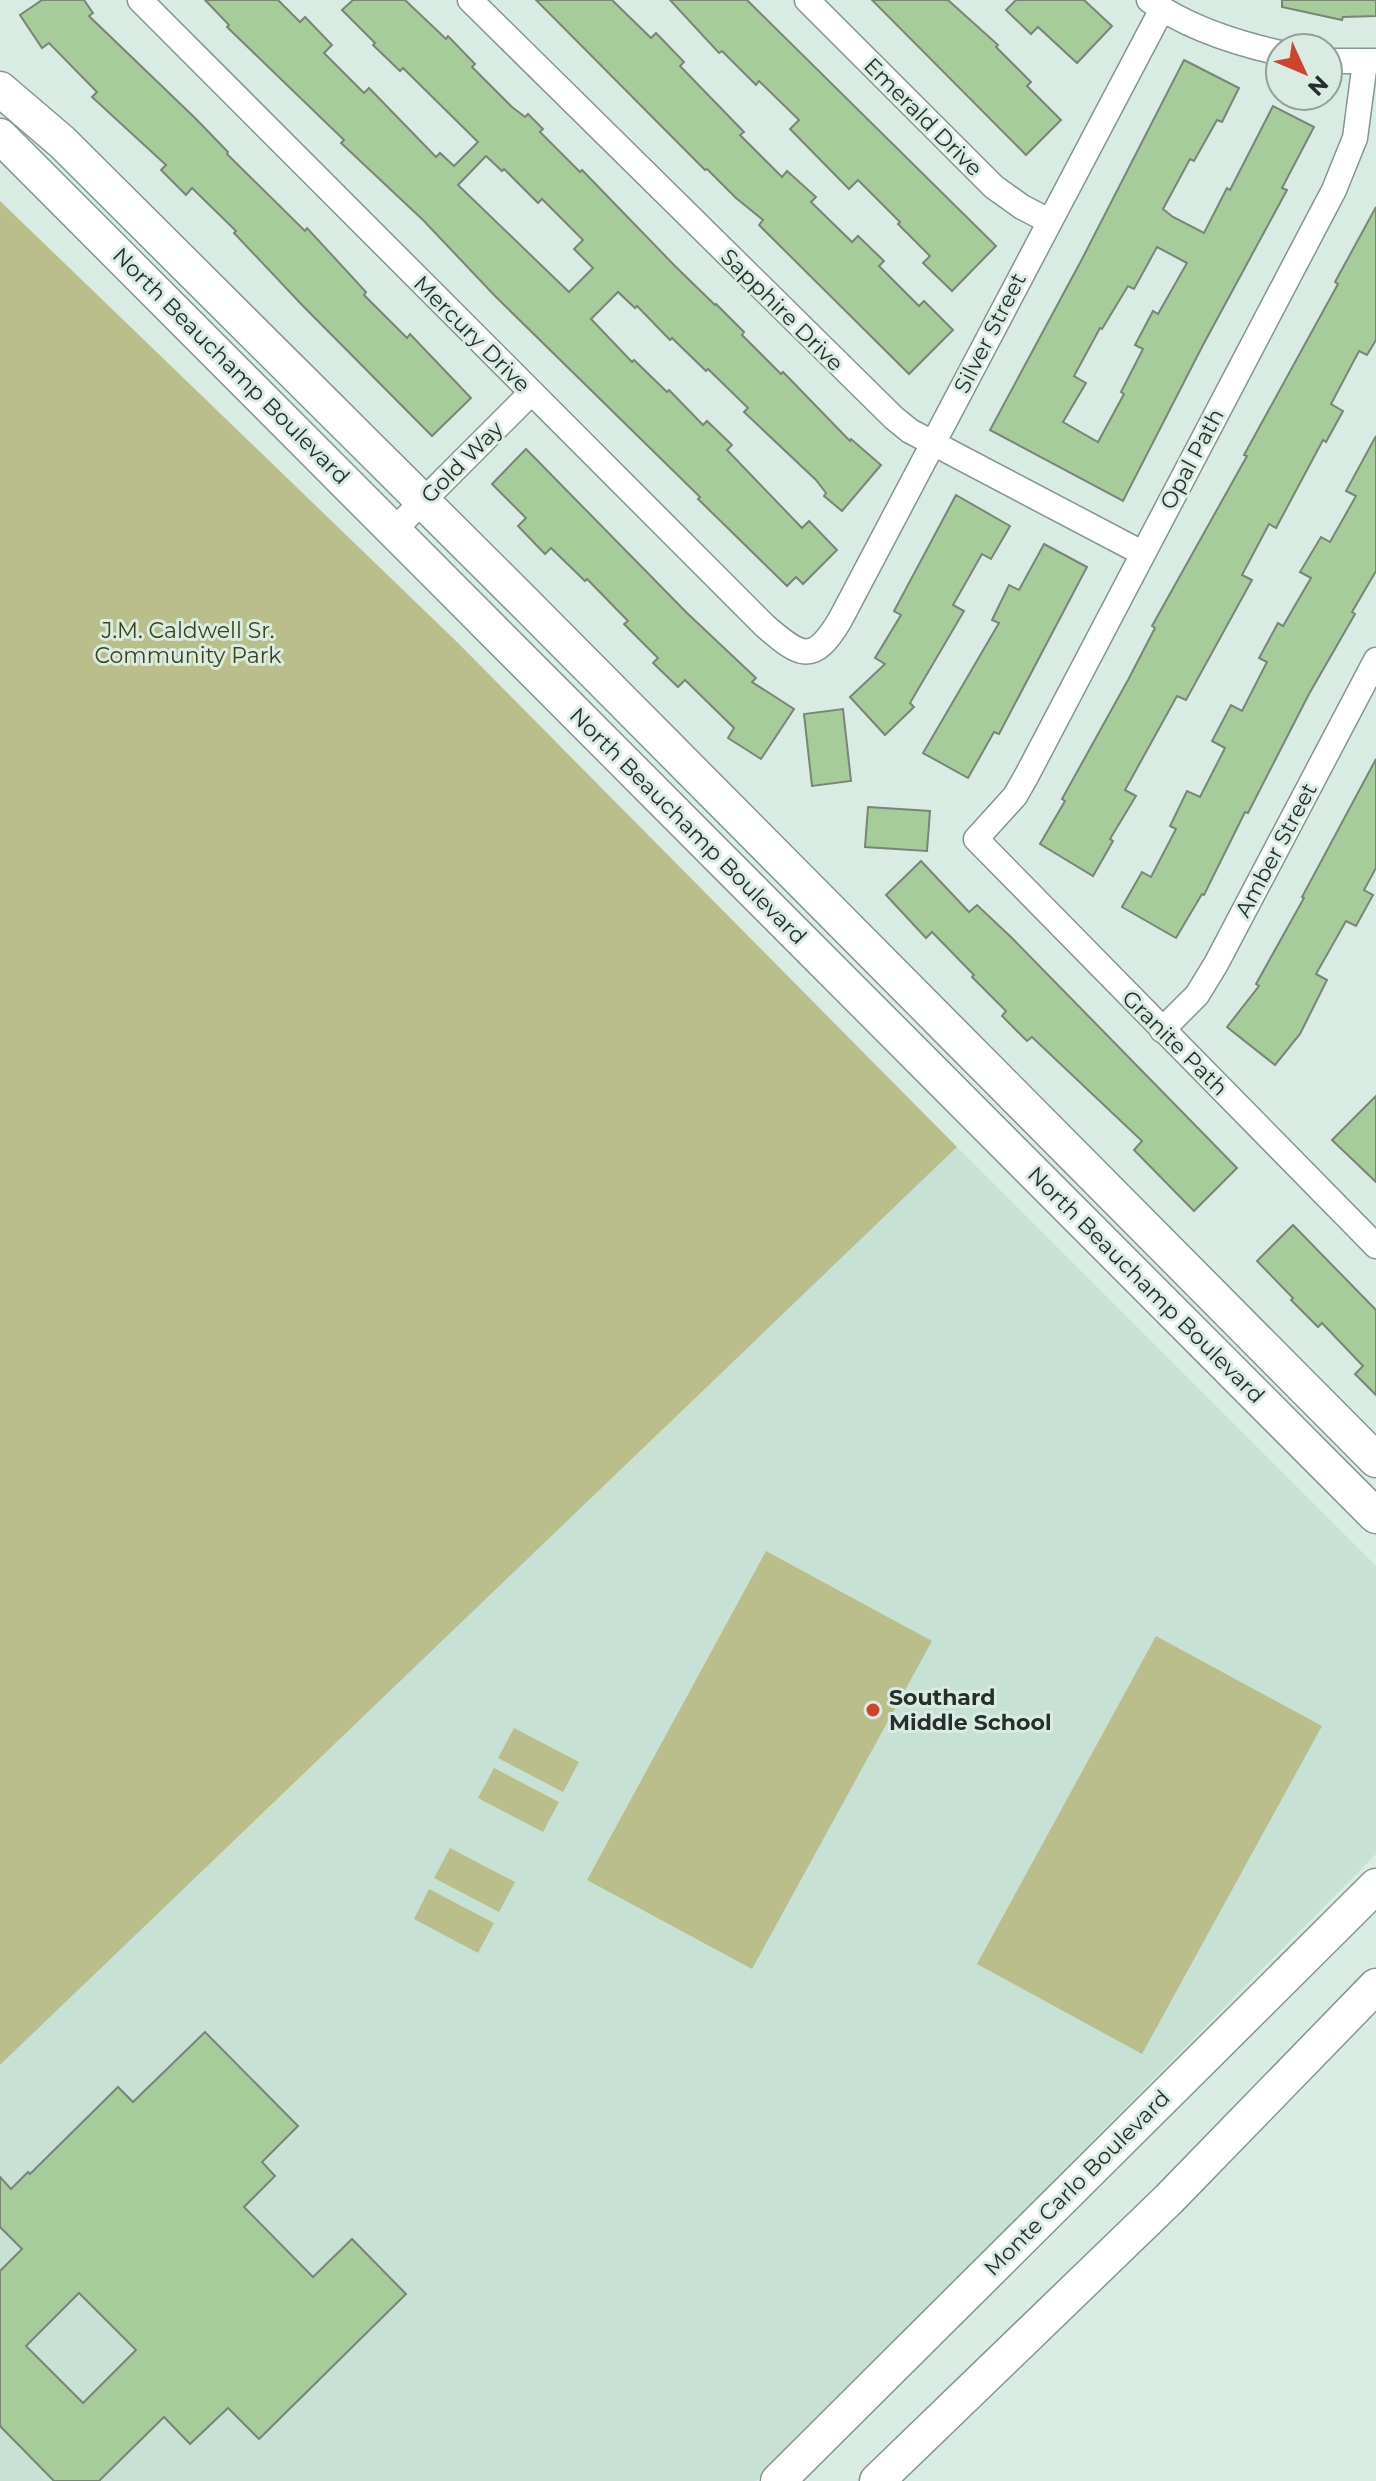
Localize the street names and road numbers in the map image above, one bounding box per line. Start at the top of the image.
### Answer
street label: Emerald Drive [858,52,988,182]
street label: North Beauchamp Boulevard [107,242,355,490]
street label: Sapphire Drive [715,243,849,377]
street label: Silver Street [948,268,1032,398]
street label: Mercury Drive [408,270,536,398]
street label: Opal Path [1154,404,1230,514]
street label: Gold Way [415,415,509,509]
street label: North Beauchamp Boulevard [564,702,812,950]
street label: Amber Street [1229,778,1323,922]
street label: Granite Path [1117,985,1233,1101]
street label: North Beauchamp Boulevard [1022,1161,1270,1409]
street label: Monte Carlo Boulevard [978,2084,1176,2282]

